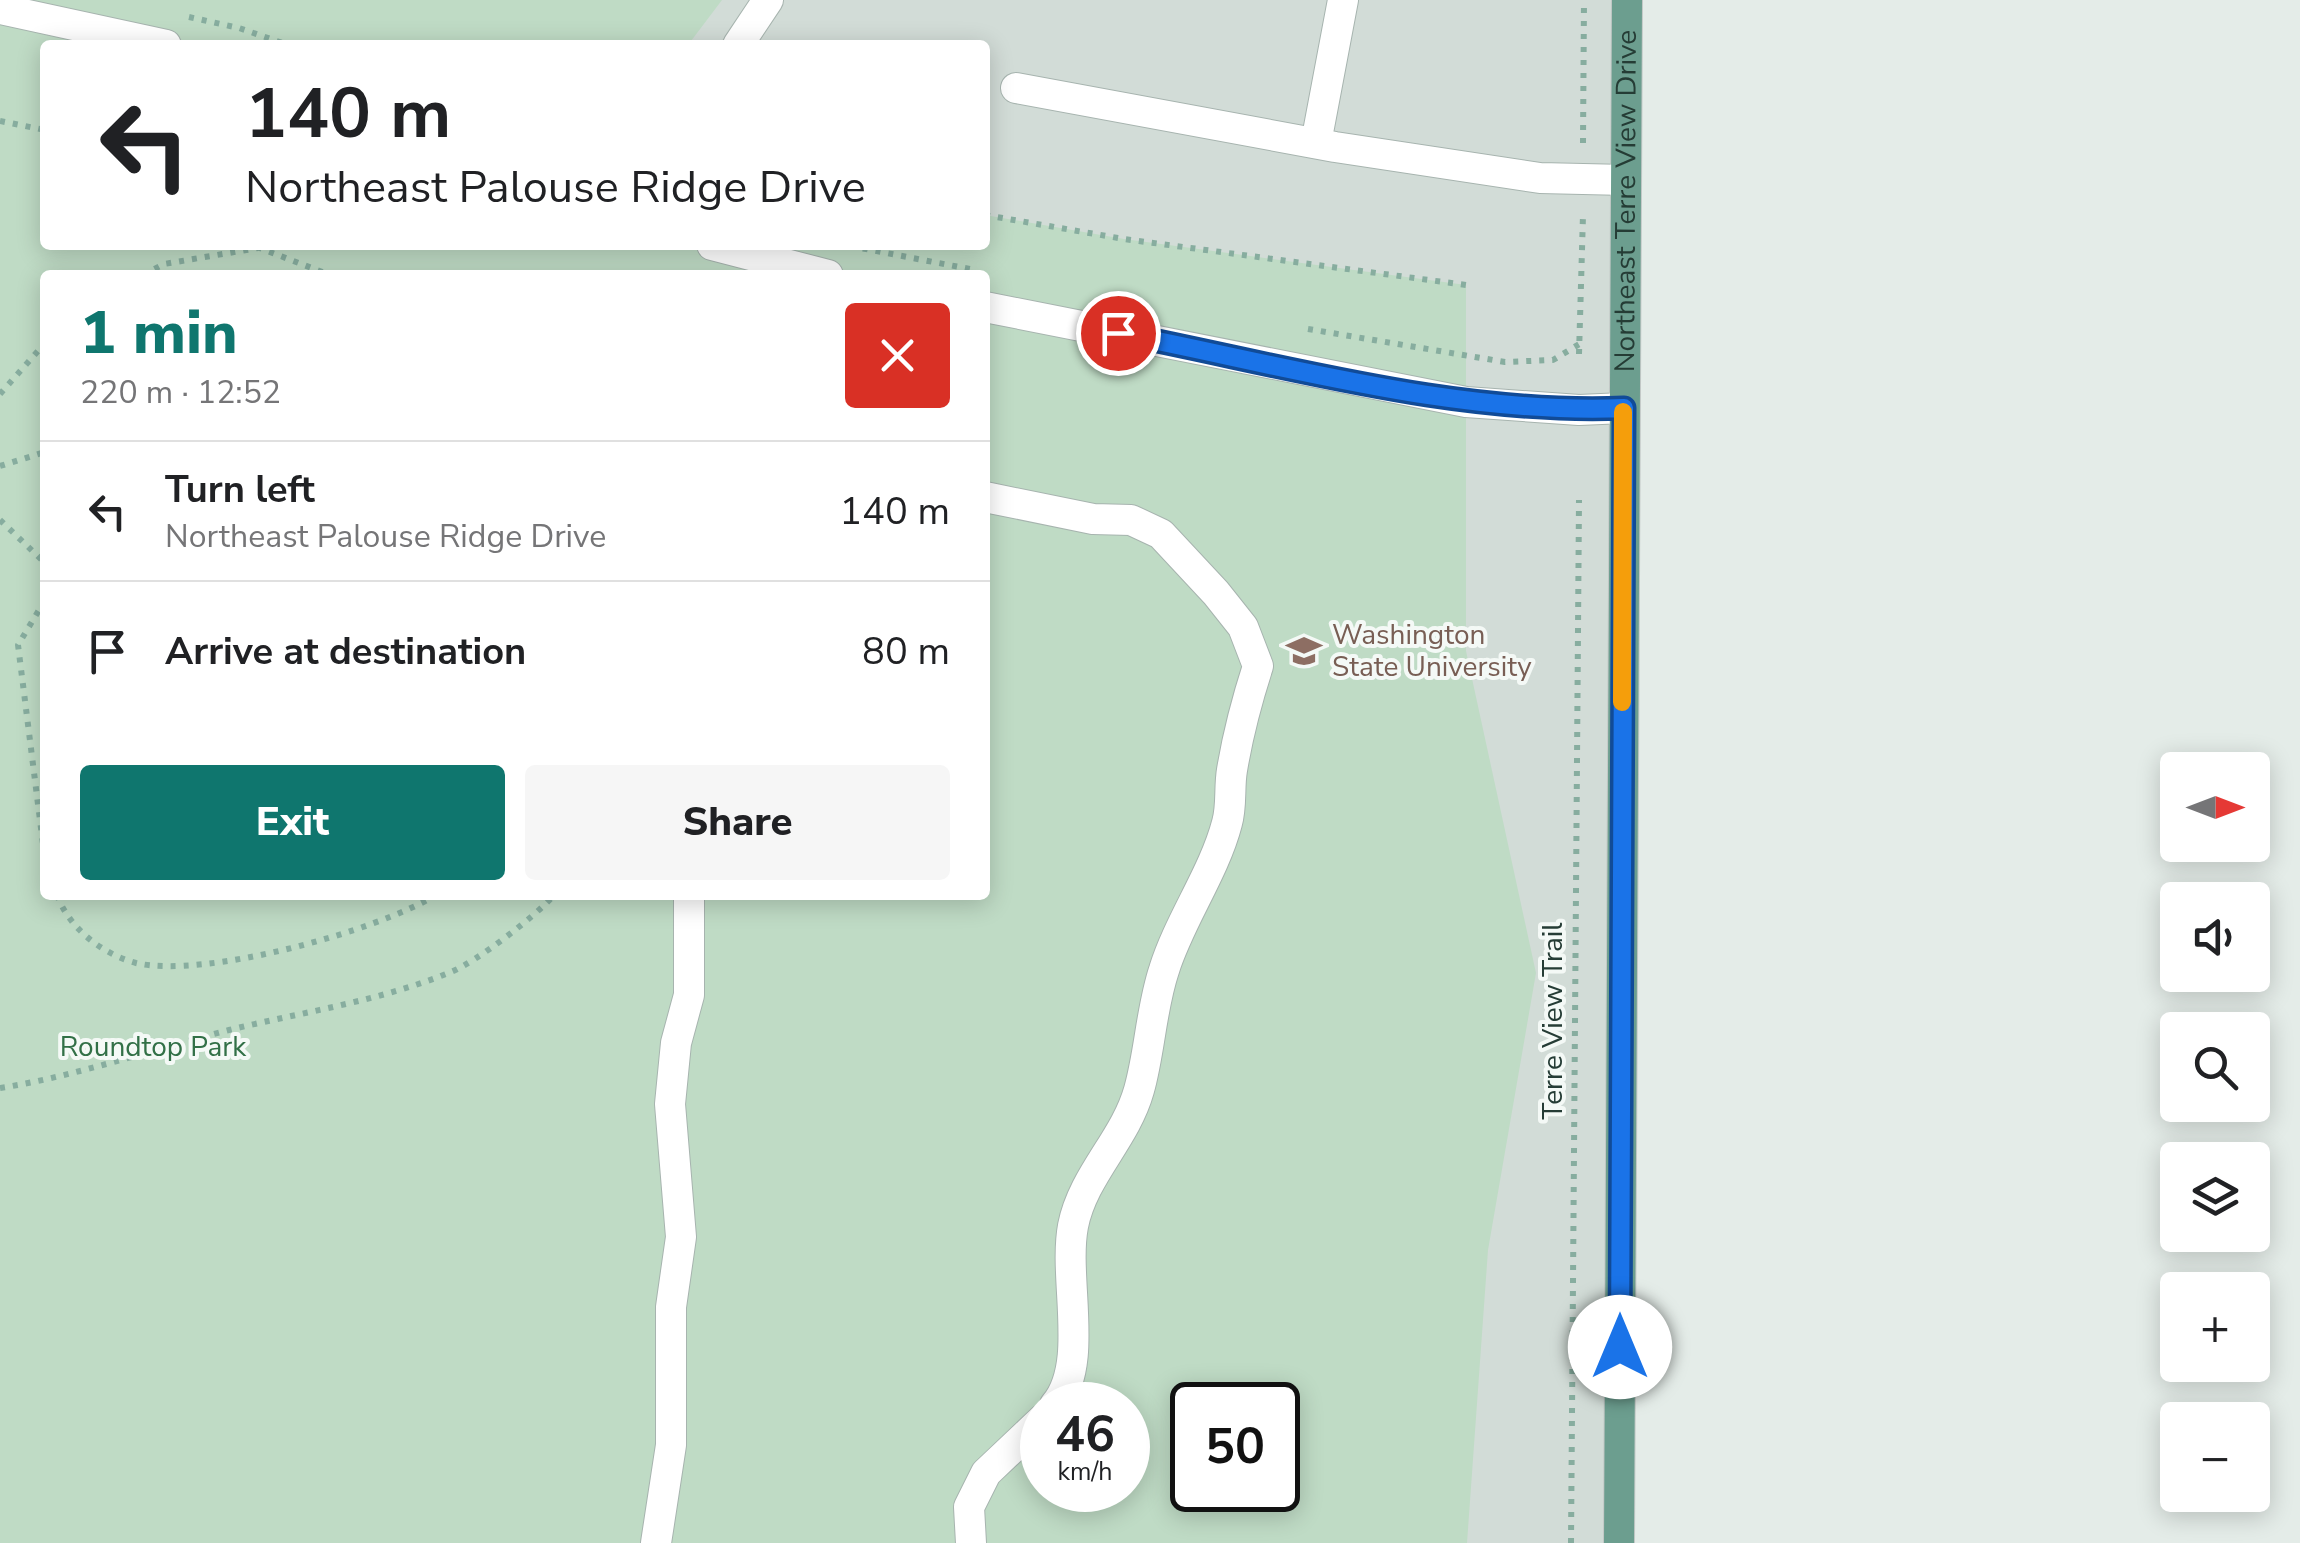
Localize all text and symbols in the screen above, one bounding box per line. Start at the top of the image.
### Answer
street label: Northeast Terre View Drive [1606,30,1646,372]
text: 140 m [245,66,451,162]
icon: left [80,80,210,210]
text: Northeast Palouse Ridge Drive [245,157,866,218]
pin [1076,291,1161,376]
text: 1 min [80,292,238,374]
button: close [845,303,950,408]
icon: arrive [1091,306,1146,361]
text: 220 m · 12:52 [80,371,281,414]
text: Turn left [165,464,315,515]
icon: left [80,484,135,539]
text: 140 m [839,486,950,537]
text: Northeast Palouse Ridge Drive [165,515,606,558]
place label: Washington State University [1332,616,1532,686]
icon: arrive [80,624,135,679]
text: Arrive at destination [165,626,526,677]
text: 80 m [862,626,950,677]
school or university icon: Washington State University [1285,632,1323,670]
north arrow [2160,752,2270,862]
map controls [2160,752,2270,1512]
button: Exit [80,765,505,880]
button: Share [525,765,950,880]
button: sound [2160,882,2270,992]
street label: Terre View Trail [1534,922,1572,1120]
button: search [2160,1012,2270,1122]
park label: Roundtop Park [60,1028,247,1066]
button: layers [2160,1142,2270,1252]
button: + [2160,1272,2270,1382]
position arrow [1568,1295,1672,1399]
speed limit sign: 50 [1170,1382,1300,1512]
text: 46 [1055,1400,1115,1469]
button: − [2160,1402,2270,1512]
text: km/h [1057,1455,1113,1489]

